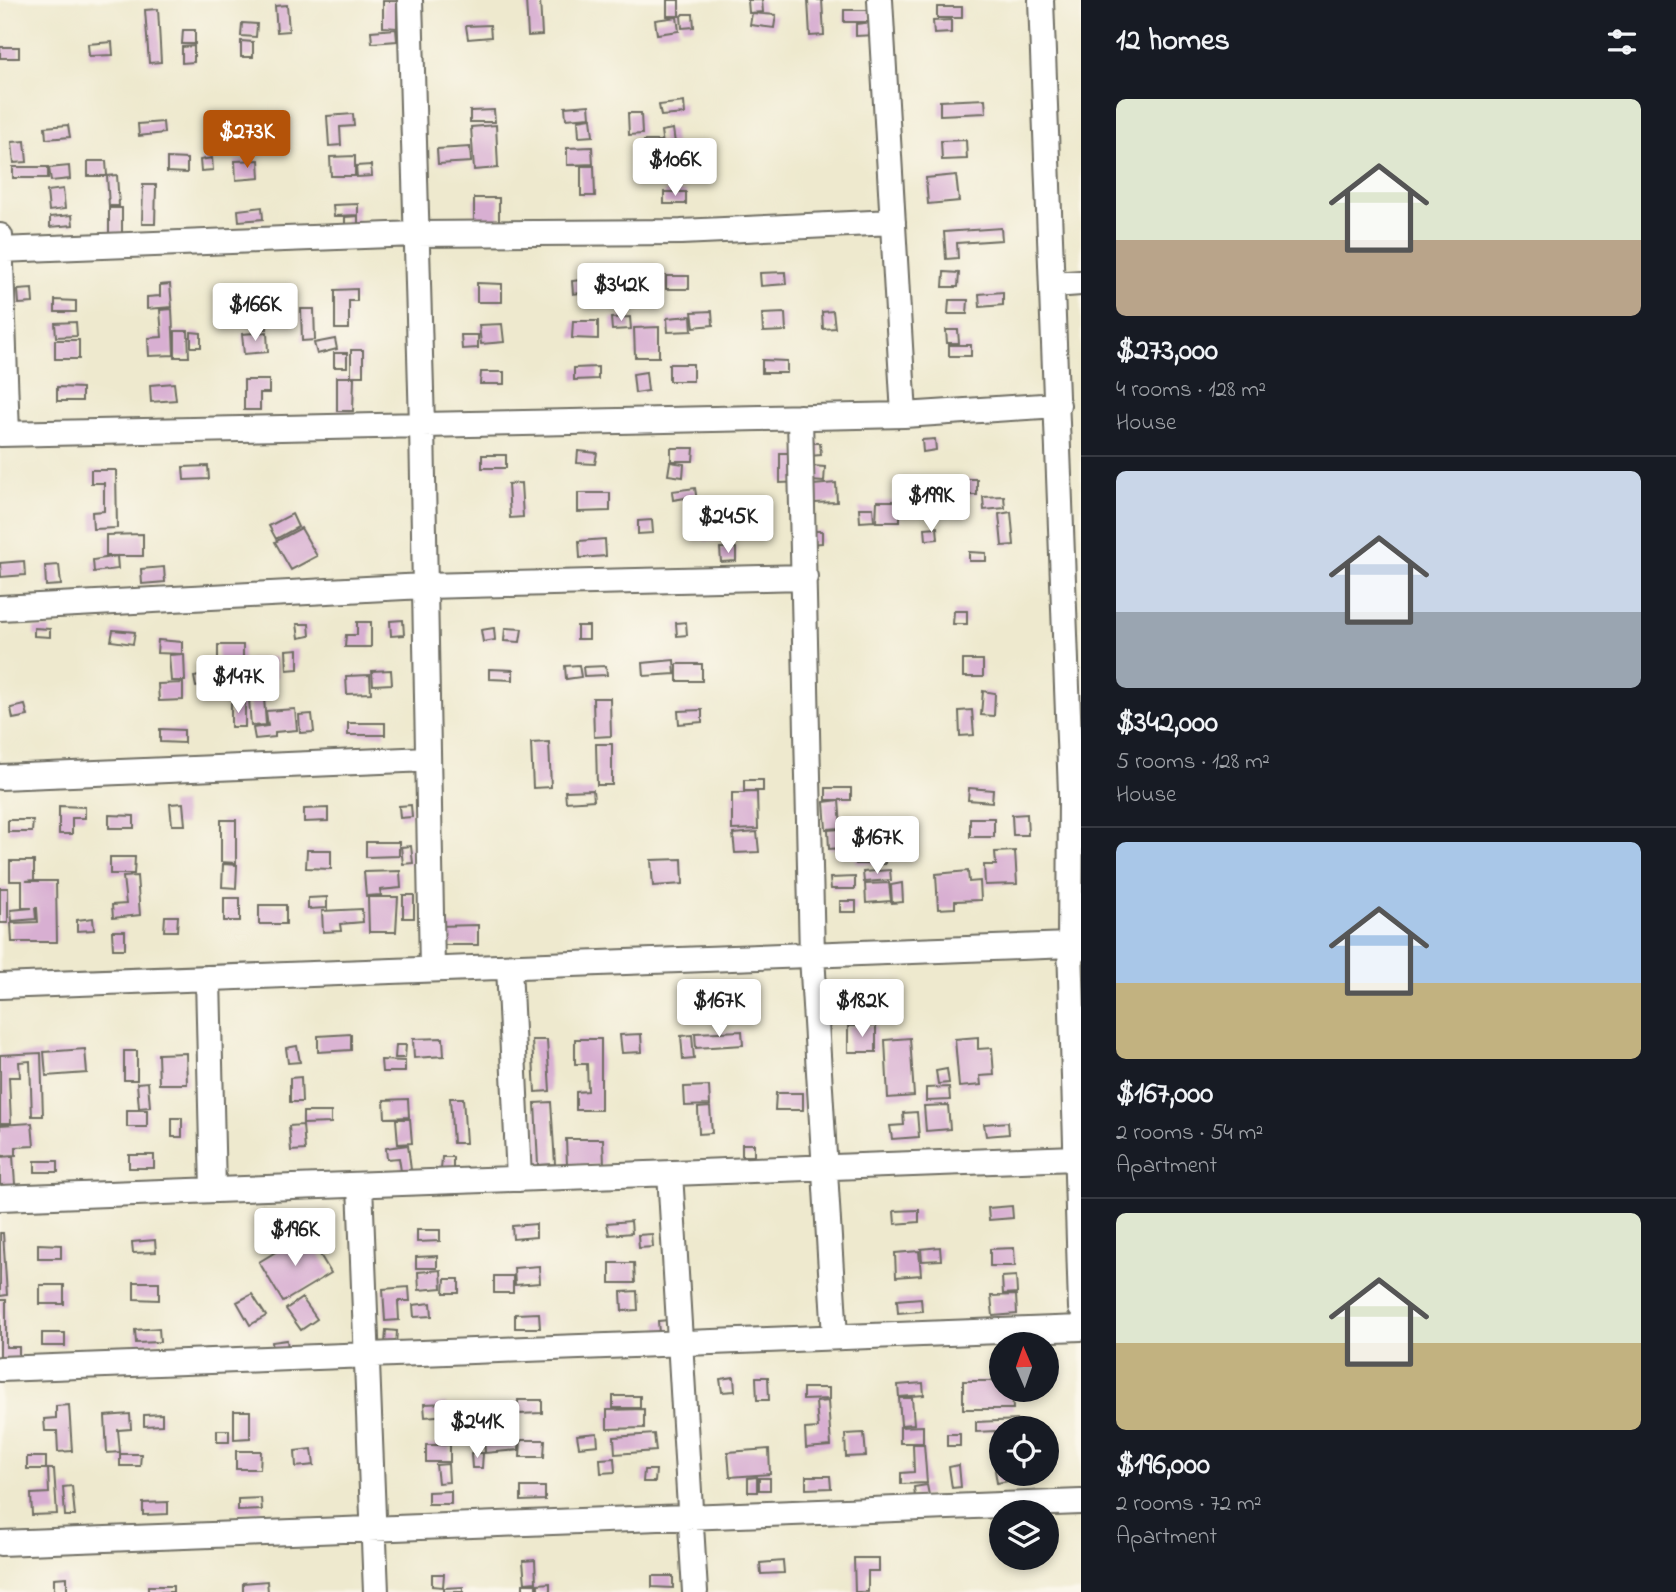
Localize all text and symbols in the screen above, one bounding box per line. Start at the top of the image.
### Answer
text: 12 homes [1116,20,1230,64]
icon: filters [1603,23,1641,61]
pin: $273K [198,110,296,170]
text: $273K [219,116,275,149]
pin: $106K [626,138,724,198]
text: $106K [649,144,701,177]
icon: home [1316,145,1442,271]
pin: $342K [572,264,670,323]
text: $342K [593,269,649,302]
pin: $166K [206,284,304,343]
text: $166K [229,289,281,322]
text: $273,000 [1116,330,1218,374]
text: 4 rooms · 128 m² [1116,374,1266,407]
text: House [1116,407,1176,440]
pin: $199K [882,475,980,534]
text: $199K [908,480,954,513]
pin: $245K [679,496,777,555]
text: $245K [698,501,758,534]
icon: home [1316,517,1442,643]
pin: $147K [189,656,287,715]
text: $147K [212,661,264,694]
text: $342,000 [1116,702,1218,746]
text: 5 rooms · 128 m² [1116,746,1270,779]
text: House [1116,779,1176,812]
pin: $167K [828,816,926,876]
text: $167K [851,822,903,855]
icon: home [1316,888,1442,1014]
pin: $167K [670,979,768,1039]
pin: $182K [813,979,911,1039]
text: $167K [693,985,745,1018]
text: $182K [836,985,888,1018]
text: $167,000 [1116,1073,1213,1117]
text: 2 rooms · 54 m² [1116,1117,1263,1150]
text: Apartment [1116,1150,1217,1183]
pin: $196K [246,1208,344,1268]
text: $196K [270,1214,320,1247]
icon: home [1316,1259,1442,1385]
north arrow [989,1332,1059,1402]
map controls [989,1332,1059,1570]
pin: $241K [428,1400,526,1460]
text: $241K [450,1406,504,1439]
button: locate [989,1416,1059,1486]
text: $196,000 [1116,1444,1210,1488]
text: 2 rooms · 72 m² [1116,1488,1262,1521]
button: layers [989,1500,1059,1570]
text: Apartment [1116,1521,1217,1554]

